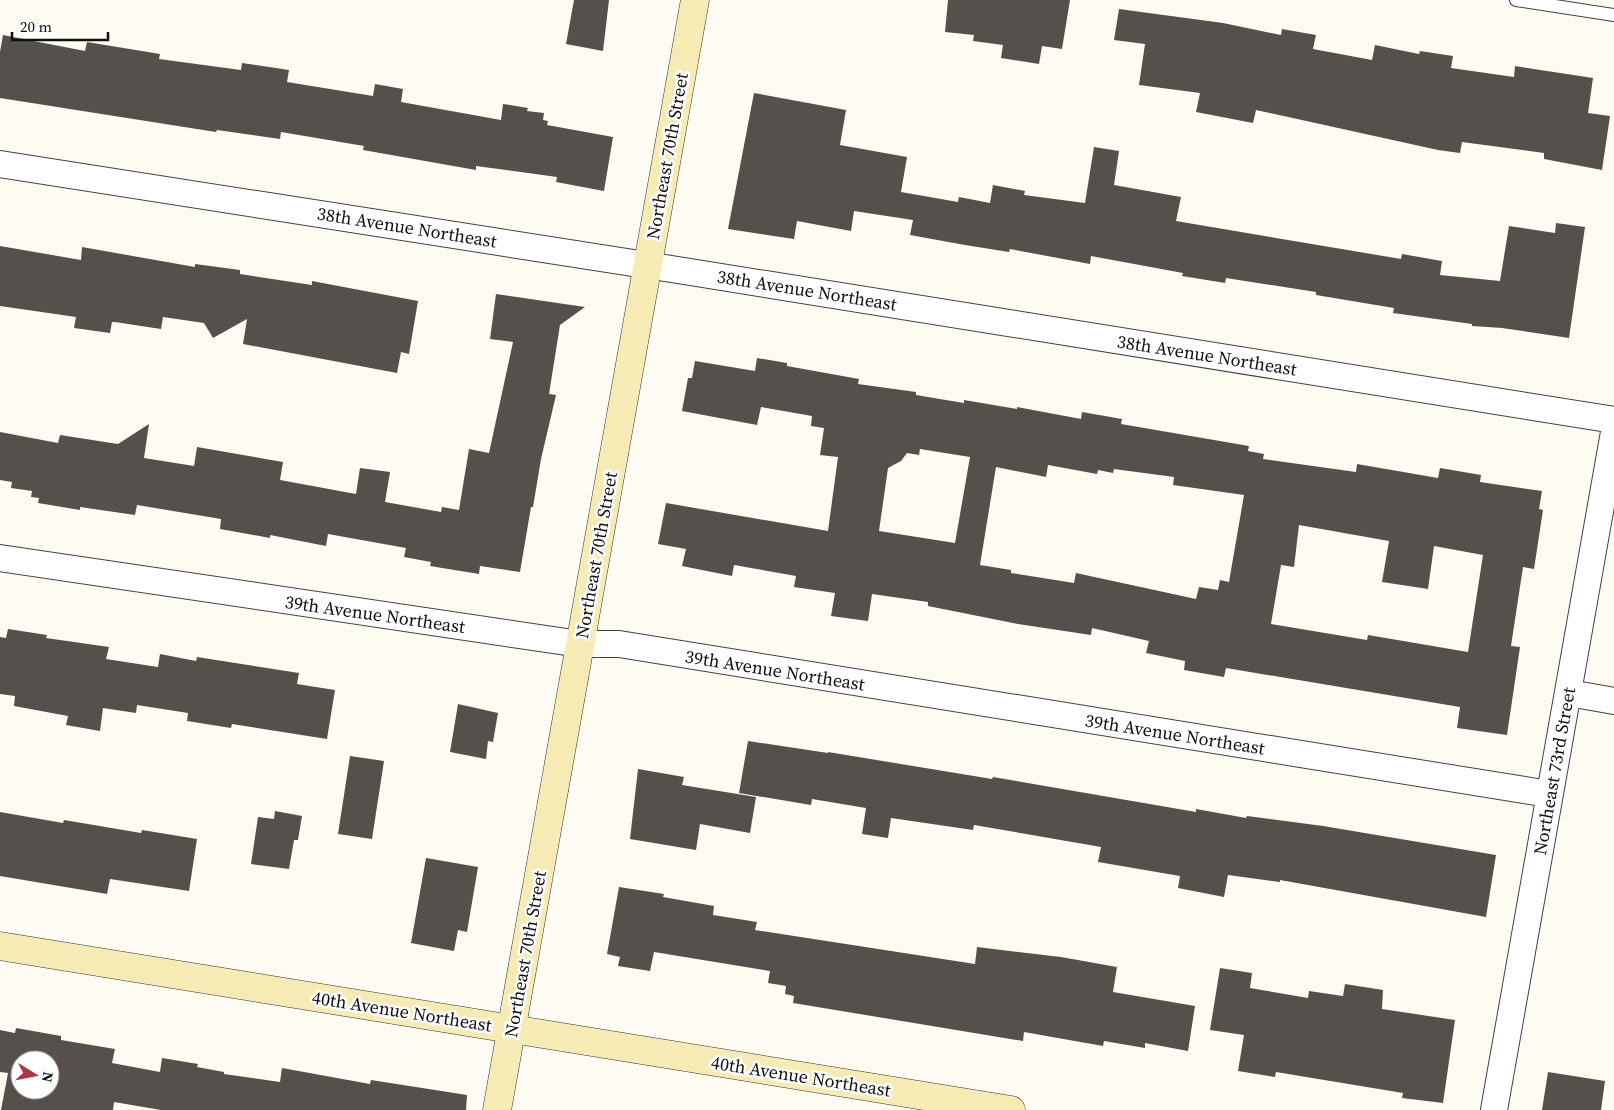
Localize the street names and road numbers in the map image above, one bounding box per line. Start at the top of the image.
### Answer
street label: Northeast 70th Street [640,71,694,241]
street label: 38th Avenue Northeast [315,200,499,254]
street label: 38th Avenue Northeast [715,263,899,317]
street label: 38th Avenue Northeast [1115,328,1299,382]
street label: Northeast 70th Street [569,470,623,640]
street label: 39th Avenue Northeast [283,589,467,639]
street label: 39th Avenue Northeast [683,643,867,697]
street label: Northeast 73rd Street [1527,685,1581,857]
street label: 39th Avenue Northeast [1083,707,1267,761]
street label: Northeast 70th Street [498,869,552,1039]
street label: 40th Avenue Northeast [310,984,494,1038]
street label: 40th Avenue Northeast [709,1049,893,1103]

